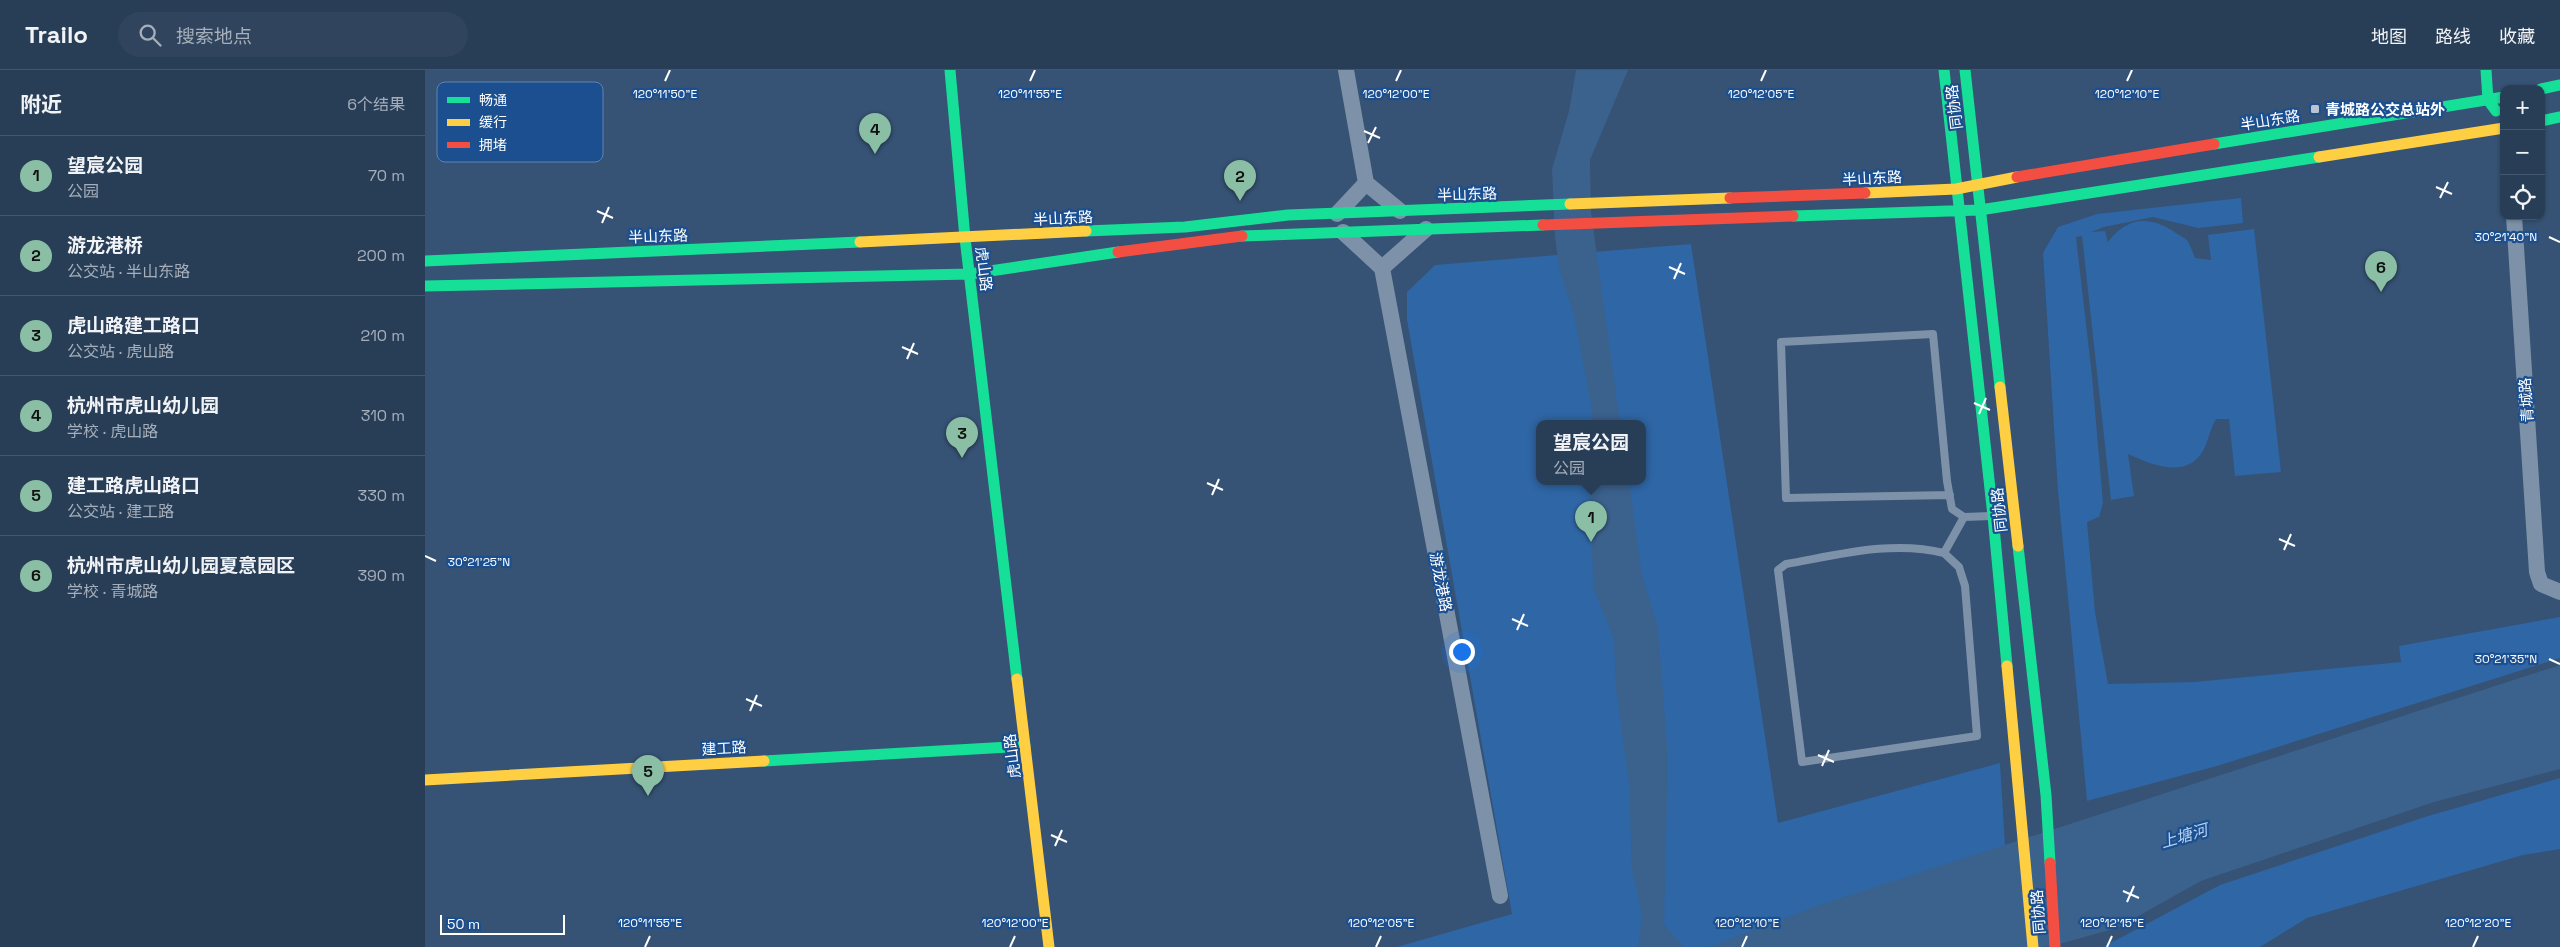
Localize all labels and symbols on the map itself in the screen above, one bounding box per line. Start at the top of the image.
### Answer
legend [437,82,603,162]
street label: 同协路 [1942,84,1966,130]
text: 120°11'50"E [633,86,697,102]
text: 120°11'55"E [998,86,1062,102]
text: 120°12'00"E [1362,86,1430,102]
text: 120°12'05"E [1728,86,1794,102]
text: 120°12'10"E [2095,86,2159,102]
text: 畅通 [479,91,507,109]
place label: 青城路公交总站外 [2325,100,2445,119]
marker: 青城路公交总站外 [2309,103,2321,115]
street label: 半山东路 [2239,106,2301,134]
text: 缓行 [479,113,507,131]
pin: 4 [859,113,891,154]
text: 拥堵 [479,136,507,154]
pin: 2 [1224,160,1256,201]
street label: 半山东路 [1842,167,1902,189]
street label: 半山东路 [1437,183,1497,205]
street label: 半山东路 [1033,207,1093,229]
street label: 半山东路 [628,225,688,247]
text: 30°21'40"N [2475,229,2537,245]
street label: 虎山路 [972,246,996,292]
pin: 6 [2365,251,2397,292]
street label: 青城路 [2515,377,2537,423]
pin: 3 [946,417,978,458]
street label: 同协路 [1987,487,2011,533]
pin: 1 [1575,501,1607,542]
street label: 游龙港路 [1426,551,1456,613]
text: 30°21'25"N [448,554,510,570]
your location [1449,639,1475,665]
text: 30°21'35"N [2475,651,2537,667]
street label: 虎山路 [1000,733,1024,779]
street label: 建工路 [701,737,747,759]
pin: 5 [632,755,664,796]
water label: 上塘河 [2158,818,2213,853]
street label: 同协路 [2027,889,2049,935]
scale bar [440,912,565,935]
text: 120°11'55"E [618,915,682,931]
text: 120°12'00"E [981,915,1049,931]
text: 120°12'05"E [1348,915,1414,931]
text: 120°12'10"E [1715,915,1779,931]
text: 120°12'15"E [2080,915,2144,931]
text: 120°12'20"E [2445,915,2512,931]

